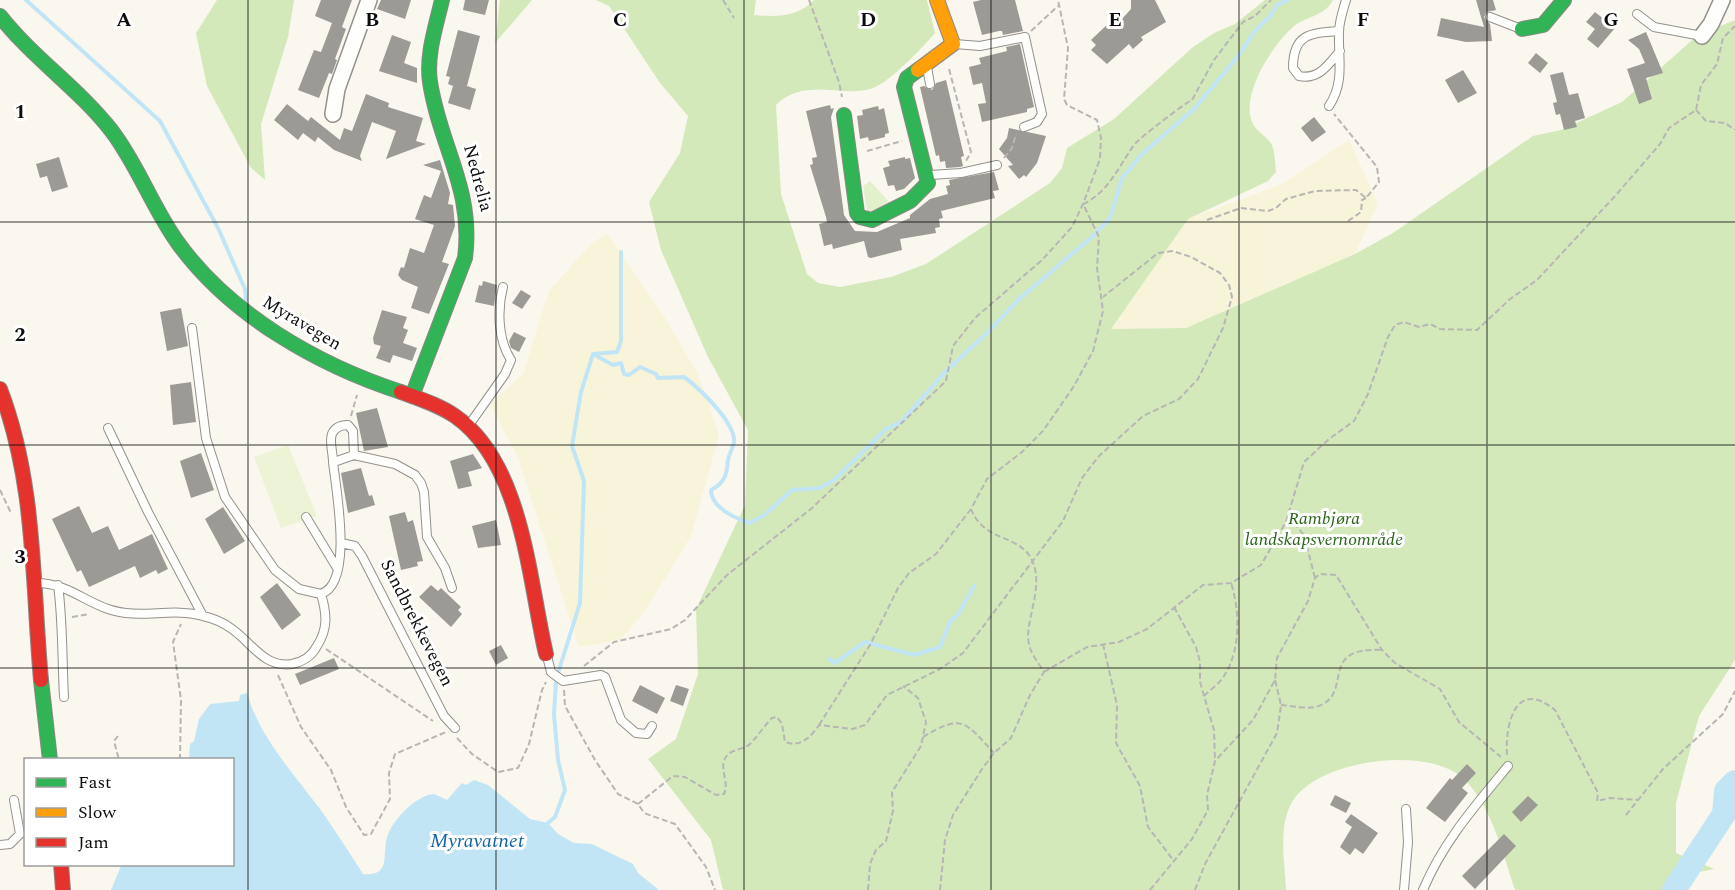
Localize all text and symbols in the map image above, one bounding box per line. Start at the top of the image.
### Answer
text: A [116,5,132,35]
text: B [365,5,379,35]
text: C [613,5,627,35]
text: D [860,5,876,35]
text: E [1108,5,1122,35]
text: F [1357,5,1369,35]
text: G [1603,5,1619,35]
text: 1 [14,97,26,127]
street label: Nedrelia [456,141,500,215]
street label: Myravegen [257,289,347,357]
text: 2 [14,320,26,350]
park label: Rambjøra landskapsvernområde [1245,505,1403,553]
text: 3 [14,542,26,572]
street label: Sandbrekkevegen [373,555,461,691]
legend [24,758,234,866]
text: Fast [78,769,111,796]
text: Slow [78,799,117,826]
water label: Myravatnet [430,826,525,856]
text: Jam [78,829,109,856]

